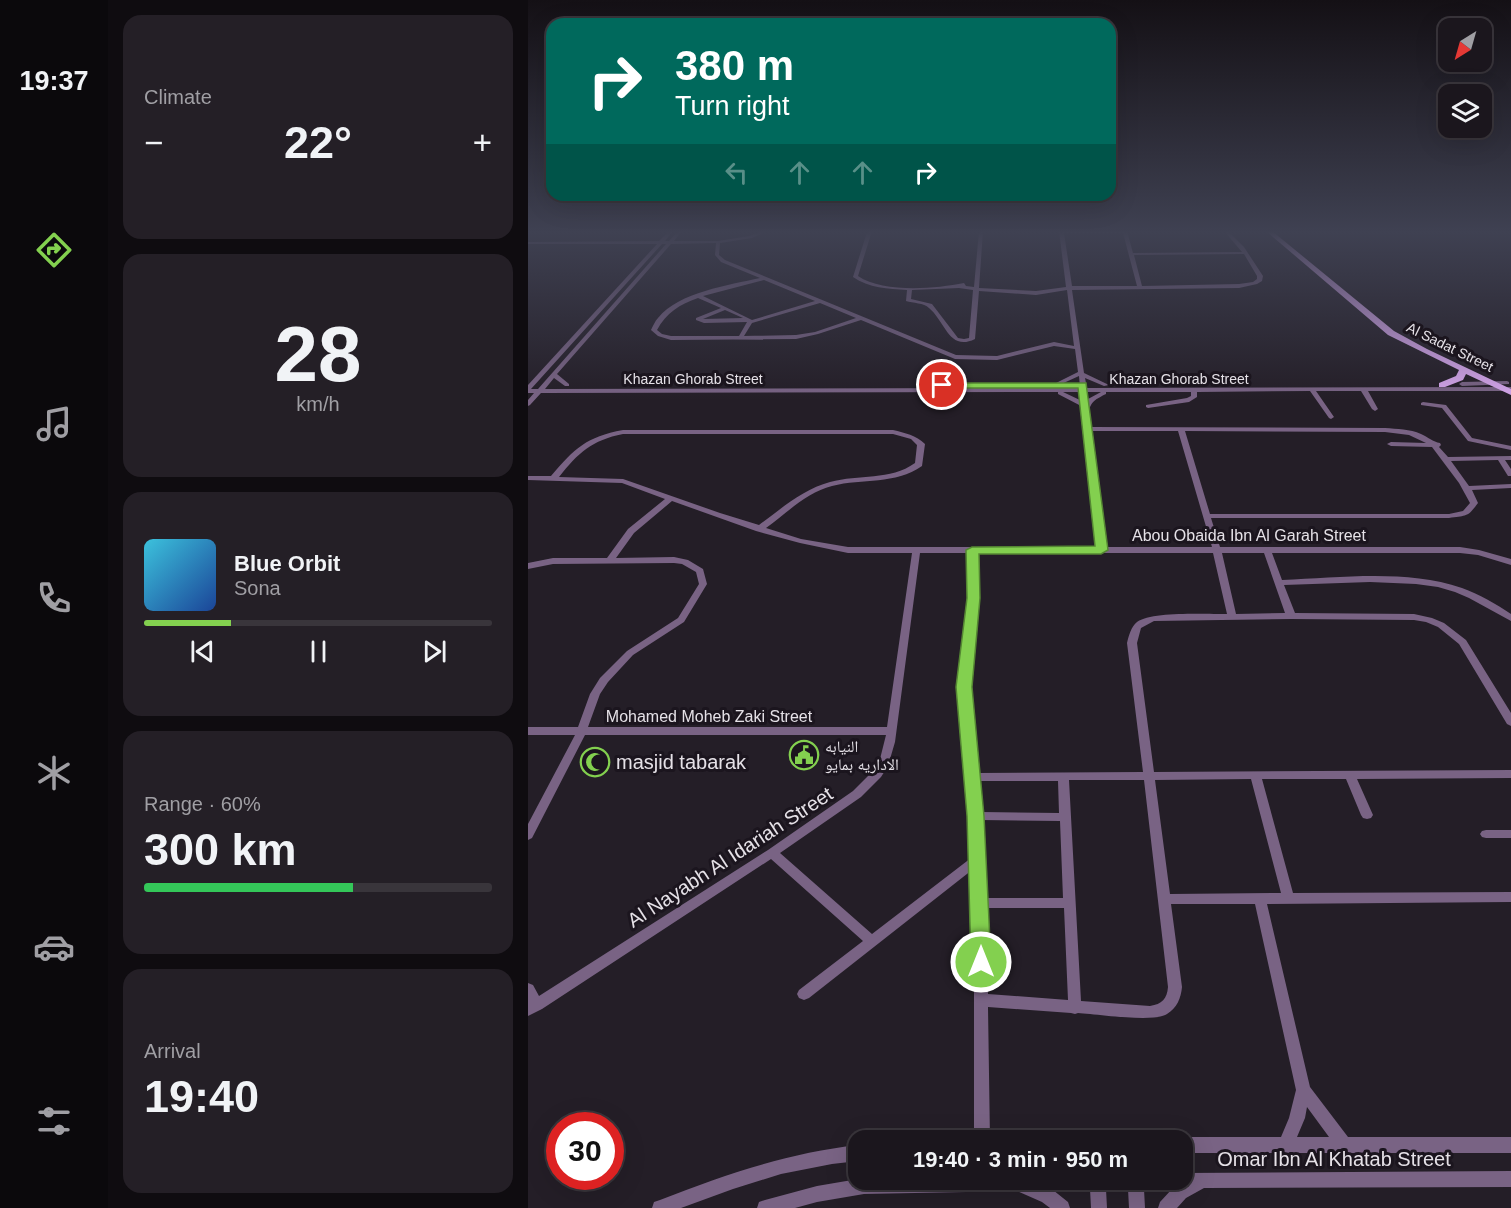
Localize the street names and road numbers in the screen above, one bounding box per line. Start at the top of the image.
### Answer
street label: Al Sadat Street [1404,319,1496,375]
street label: Khazan Ghorab Street [623,371,763,387]
street label: Khazan Ghorab Street [1109,371,1249,387]
street label: Abou Obaida Ibn Al Garah Street [1132,527,1367,544]
street label: Mohamed Moheb Zaki Street [606,708,813,725]
street label: Al Nayabh Al Idariah Street [623,782,837,932]
street label: Omar Ibn Al Khatab Street [1217,1148,1451,1170]

